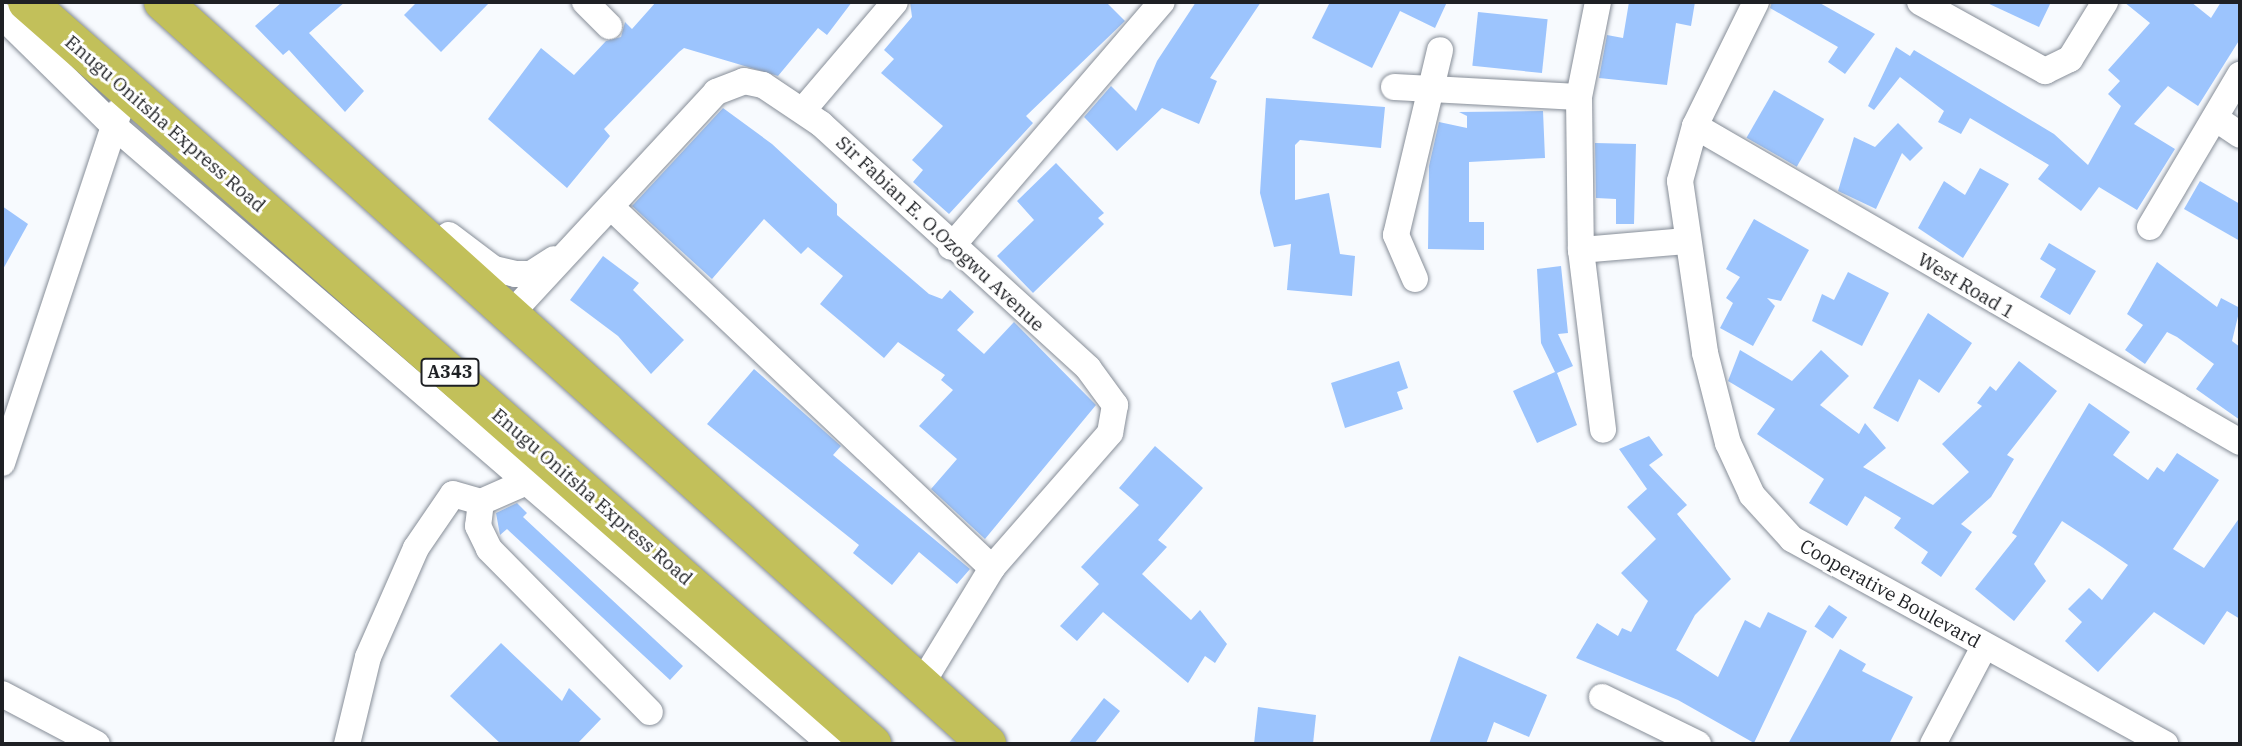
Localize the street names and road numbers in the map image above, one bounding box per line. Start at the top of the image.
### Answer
street label: Enugu Onitsha Express Road [60,31,270,217]
street label: Sir Fabian E. O.Ozogwu Avenue [831,131,1049,337]
street label: West Road 1 [1913,248,2019,324]
road number: A343 [420,358,480,386]
street label: Enugu Onitsha Express Road [487,404,697,590]
street label: Cooperative Boulevard [1796,535,1984,653]

